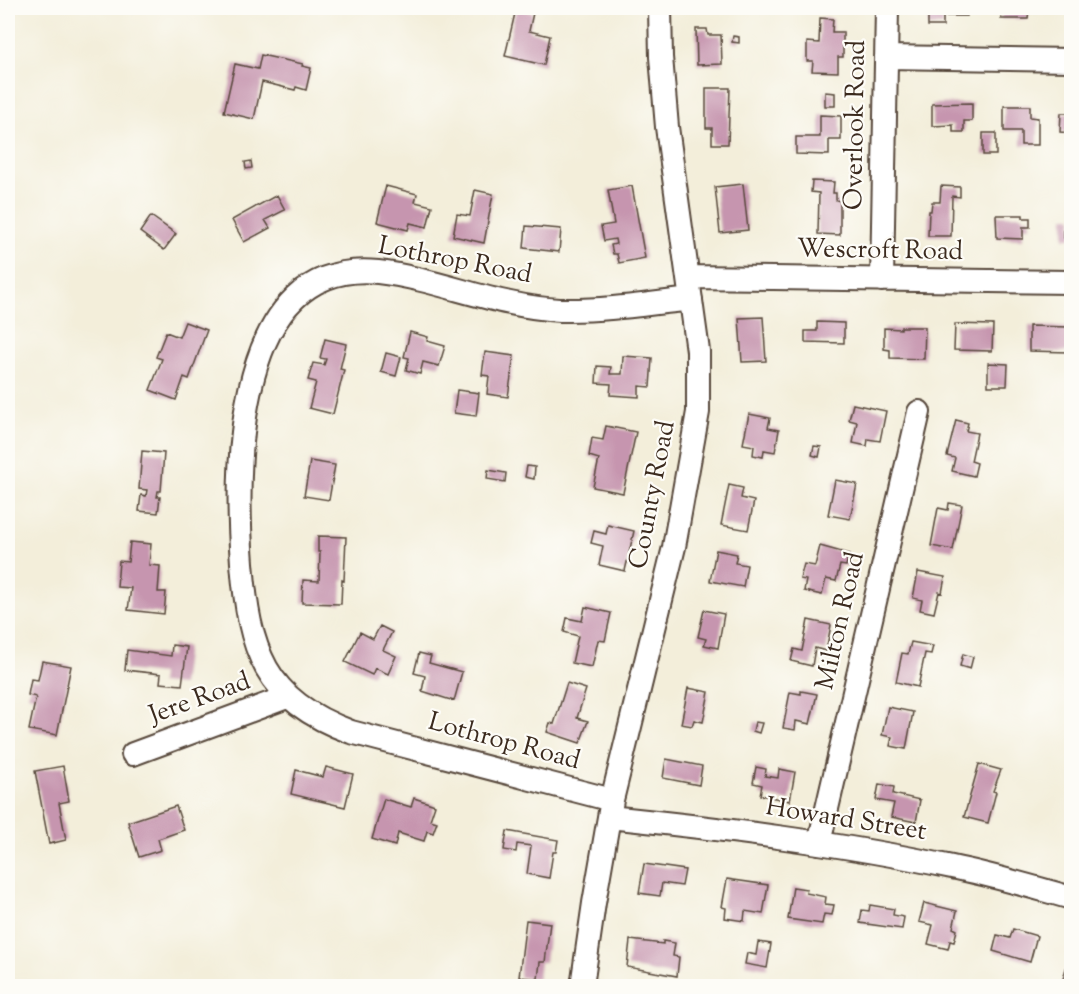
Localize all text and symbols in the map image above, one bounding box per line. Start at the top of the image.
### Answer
street label: Overlook Road [836,39,876,210]
street label: Lothrop Road [375,228,535,294]
street label: Wescroft Road [797,231,964,271]
street label: County Road [620,417,686,572]
street label: Milton Road [807,548,875,694]
street label: Jere Road [142,663,256,735]
street label: Lothrop Road [424,704,584,780]
street label: Howard Street [763,789,929,851]

